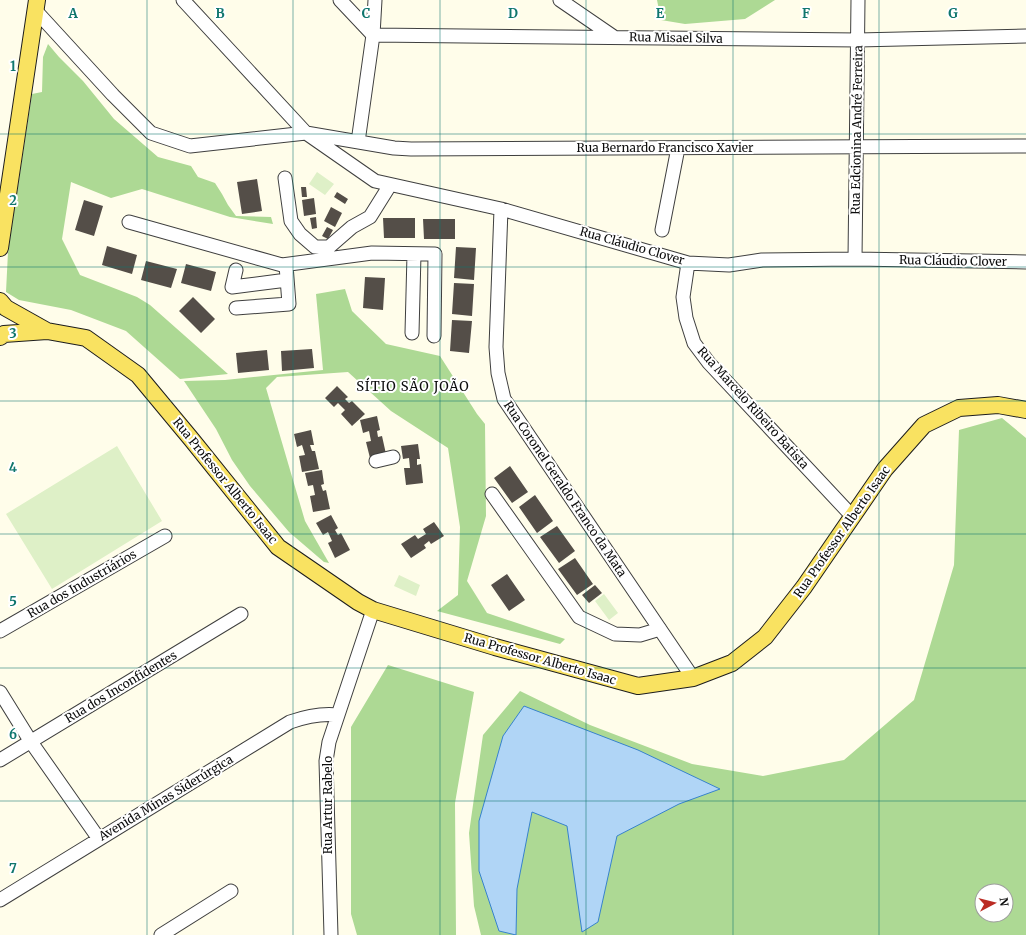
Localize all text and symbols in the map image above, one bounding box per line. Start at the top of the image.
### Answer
text: A [67,5,78,22]
text: B [215,5,225,22]
text: C [362,5,371,22]
text: D [508,5,518,22]
text: E [656,5,665,22]
text: F [802,5,810,22]
text: G [948,5,958,22]
street label: Rua Misael Silva [629,29,724,46]
street label: Rua Edcionina André Ferreira [848,45,865,215]
text: 1 [10,58,16,75]
street label: Rua Bernardo Francisco Xavier [576,140,754,155]
text: 2 [9,192,17,209]
street label: Rua Cláudio Clover [578,223,687,268]
street label: Rua Cláudio Clover [899,252,1008,269]
text: 3 [9,325,17,342]
street label: Rua Marcelo Ribeiro Batista [695,343,813,472]
district label: SÍTIO SÃO JOÃO [356,377,470,395]
street label: Rua Coronel Geraldo Franco da Mata [501,398,630,580]
street label: Rua Professor Alberto Isaac [170,415,281,547]
text: 4 [9,459,18,476]
street label: Rua Professor Alberto Isaac [790,463,893,601]
street label: Rua dos Industriários [25,546,139,621]
text: 5 [9,593,17,610]
street label: Rua Professor Alberto Isaac [462,630,618,687]
street label: Rua dos Inconfidentes [62,647,179,726]
text: 6 [9,726,17,743]
street label: Avenida Minas Siderúrgica [95,751,236,844]
street label: Rua Artur Rabelo [320,756,335,854]
text: 7 [9,860,17,877]
north arrow [974,883,1014,923]
text: N [996,897,1011,907]

